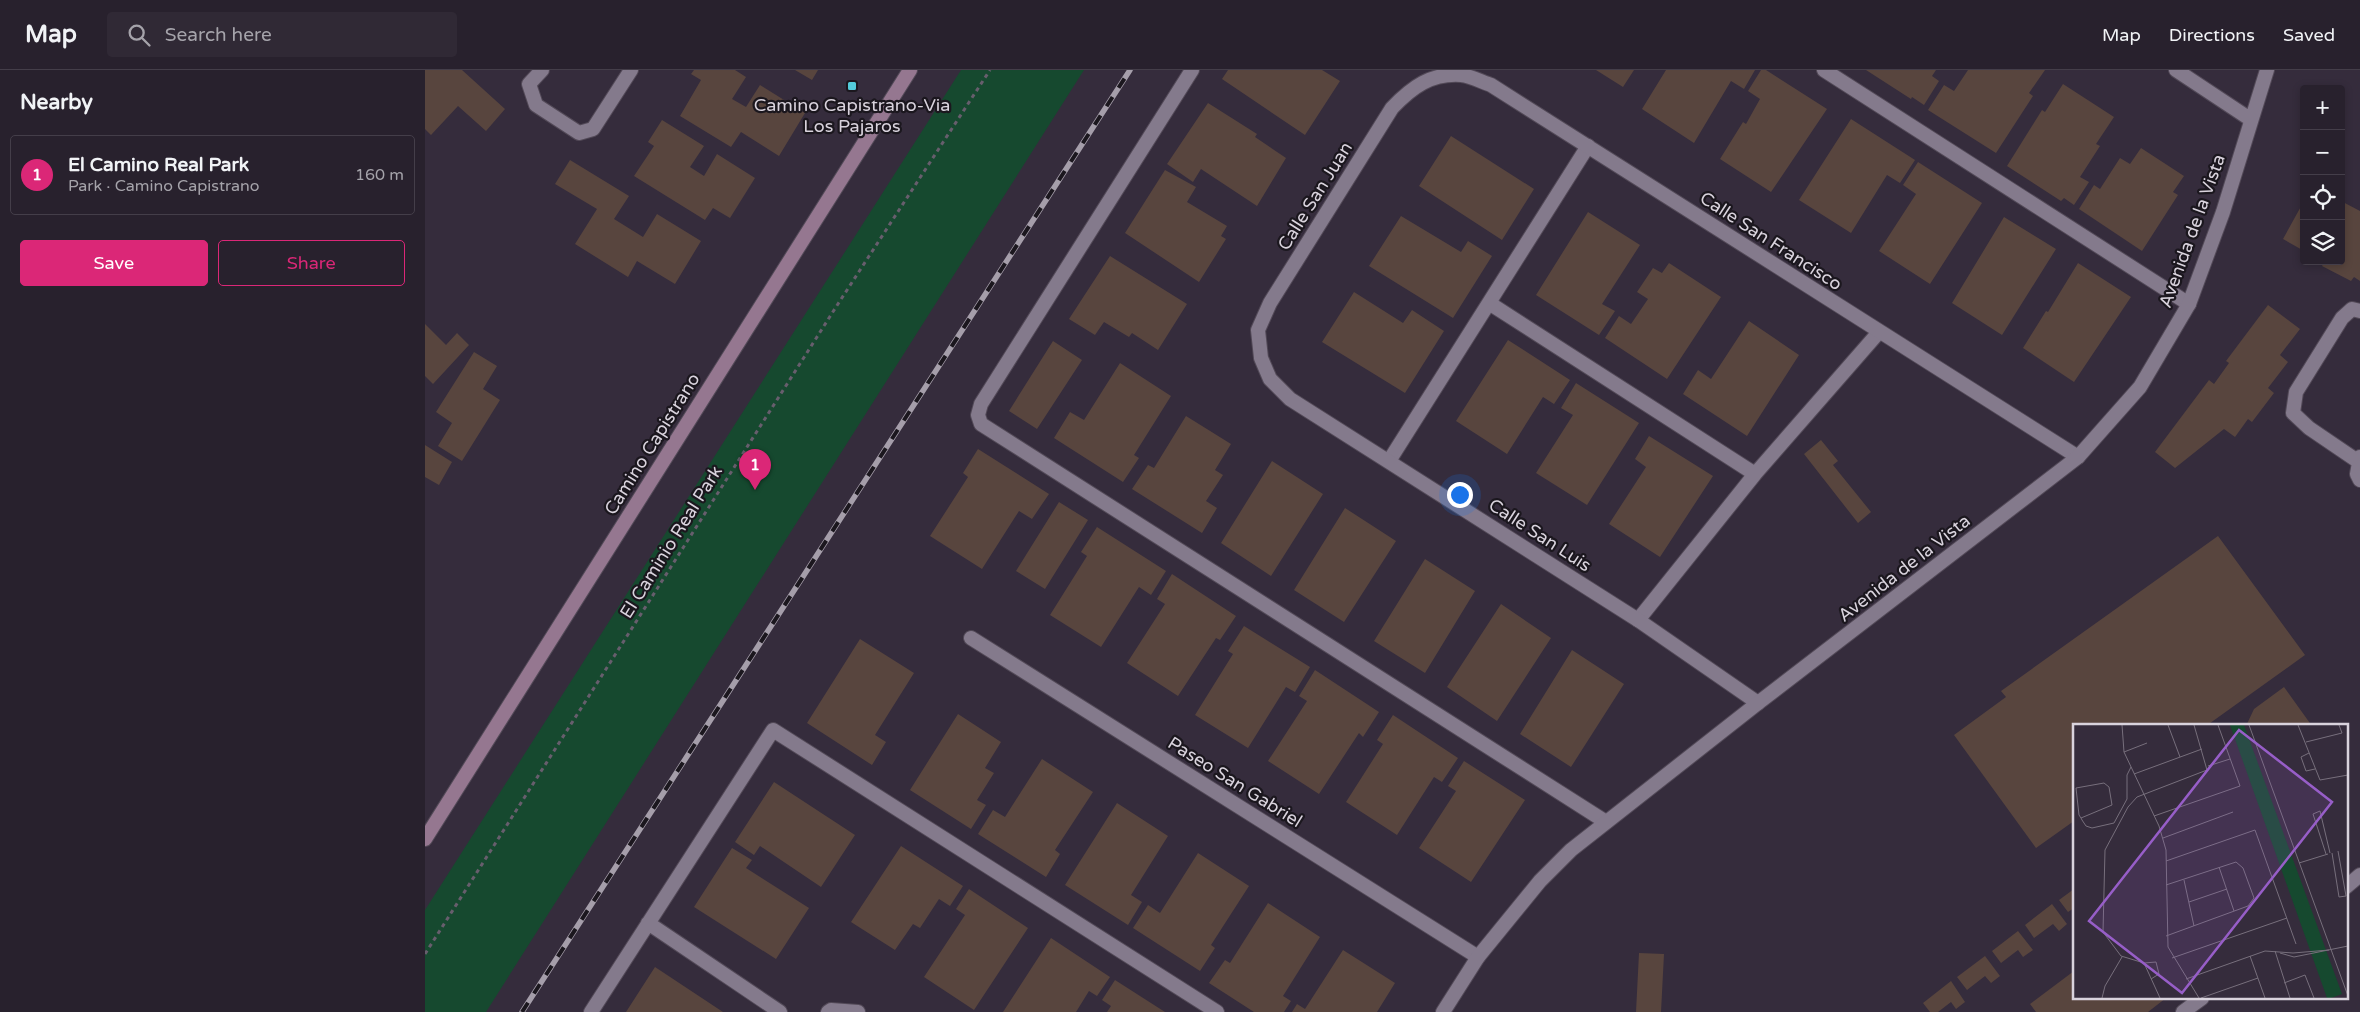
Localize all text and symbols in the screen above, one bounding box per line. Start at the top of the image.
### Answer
search box [107,12,457,57]
text: Map [25,20,77,49]
icon: search [125,21,153,49]
text: Search here [165,24,272,46]
text: Map [2102,24,2141,46]
text: Directions [2169,24,2255,46]
text: Saved [2283,24,2335,46]
marker: Camino Capistrano-Via Los Pajaros [846,80,858,92]
map controls [2300,85,2345,265]
button: + [2300,85,2345,130]
text: Nearby [20,90,93,115]
place label: Camino Capistrano-Via Los Pajaros [754,94,950,137]
button: − [2300,130,2345,175]
street label: Calle San Juan [1273,138,1357,254]
street label: Avenida de la Vista [2154,151,2230,311]
text: El Camino Real Park [68,154,249,176]
text: 1 [32,165,42,185]
text: 160 m [355,165,404,185]
button: locate [2300,175,2345,220]
text: Park · Camino Capistrano [68,176,260,196]
street label: Calle San Francisco [1696,187,1846,295]
button: layers [2300,220,2345,265]
button: Save [20,240,208,286]
button: Share [218,240,405,286]
street label: Camino Capistrano [599,369,705,519]
pin: 1 [739,449,771,490]
street label: El Caminio Real Park [615,461,727,622]
your location [1447,482,1473,508]
street label: Calle San Luis [1485,494,1595,576]
street label: Avenida de la Vista [1833,510,1975,626]
inset map [2073,724,2347,1000]
street label: Paseo San Gabriel [1164,732,1306,832]

